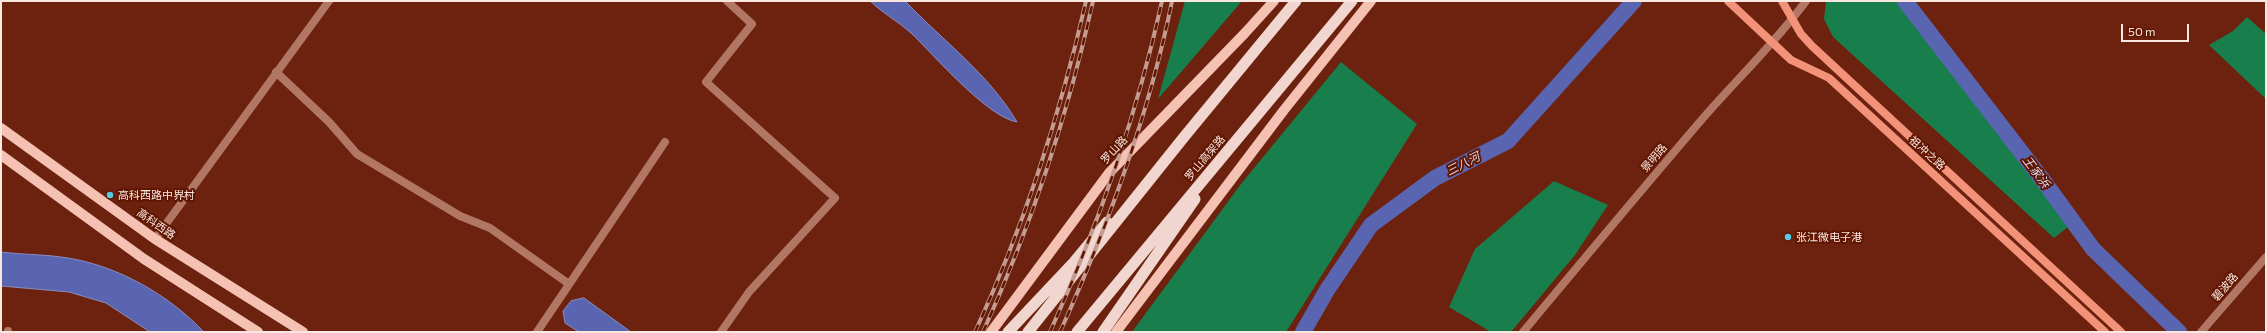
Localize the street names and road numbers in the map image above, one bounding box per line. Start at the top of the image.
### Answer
street label: 罗山路 [1098,133,1130,167]
street label: 罗山高架路 [1182,133,1228,183]
street label: 祖冲之路 [1906,133,1948,173]
street label: 景明路 [1638,141,1670,175]
street label: 高科西路 [134,206,178,242]
street label: 碧波路 [2209,270,2241,304]

